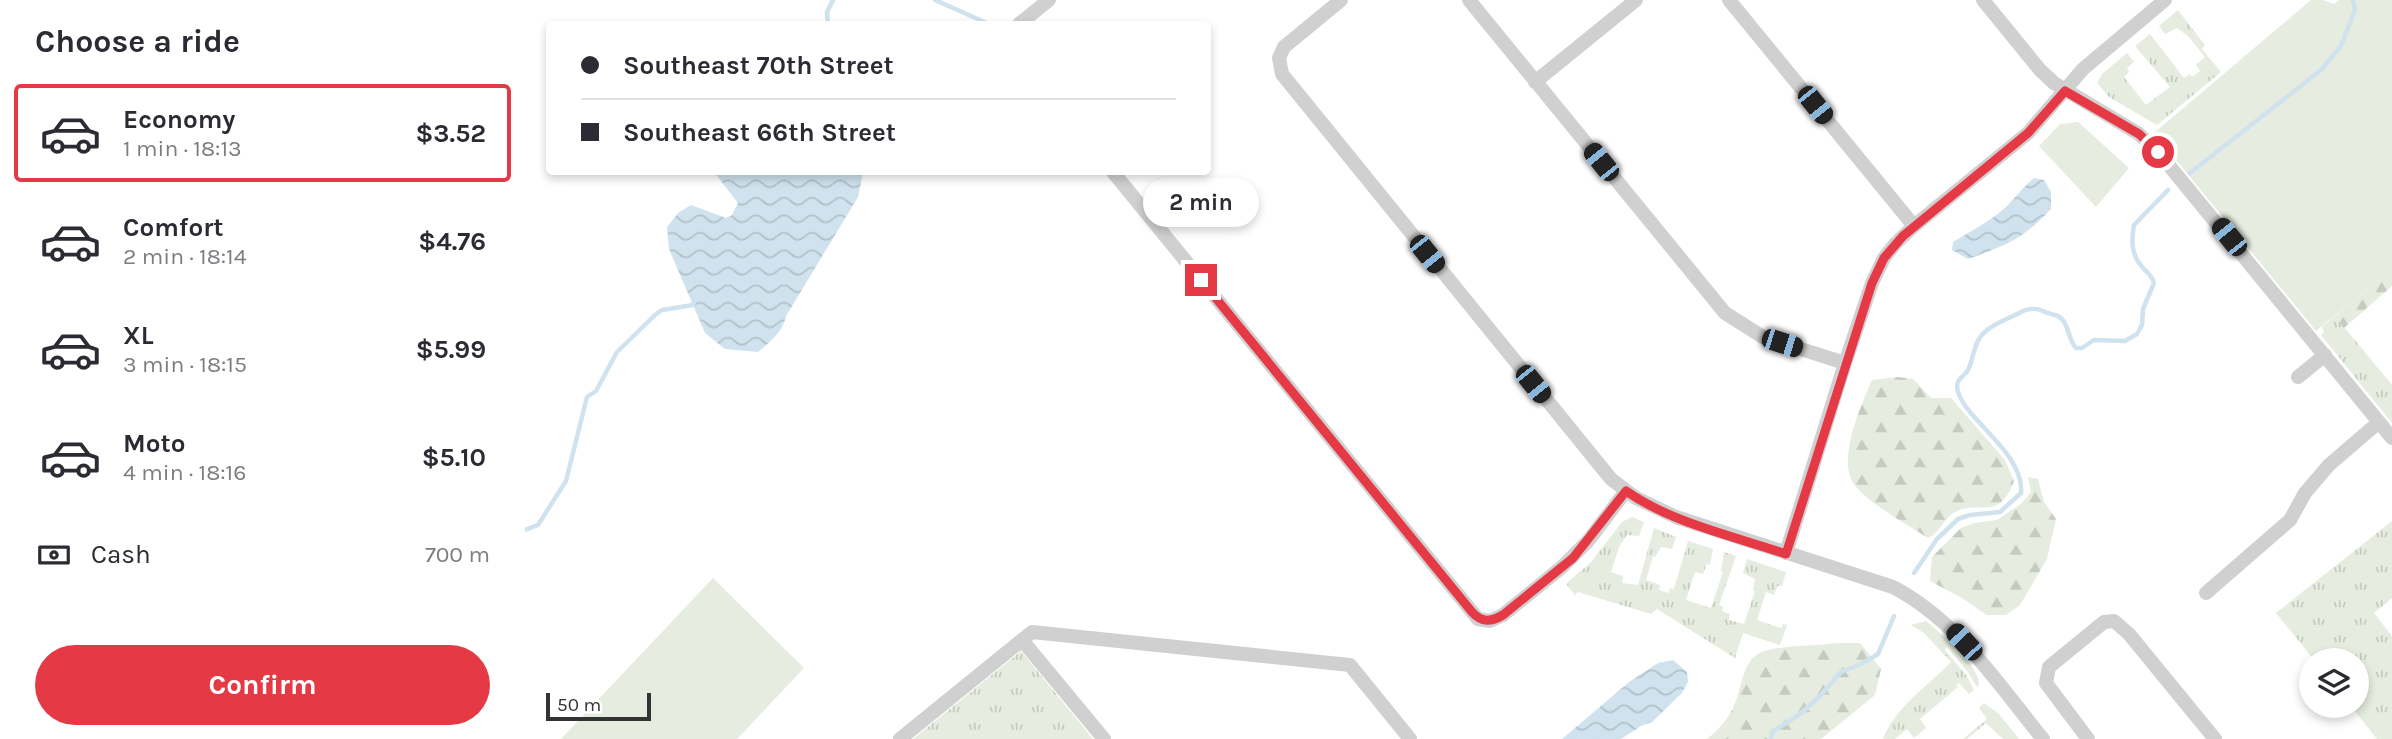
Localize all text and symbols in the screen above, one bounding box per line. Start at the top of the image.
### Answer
text: Choose a ride [35,23,240,60]
text: Southeast 70th Street [623,50,894,81]
car [1794,82,1837,128]
icon: car [39,102,102,165]
text: Economy [123,104,235,135]
text: Southeast 66th Street [623,117,896,148]
text: $3.52 [415,118,486,149]
text: 1 min · 18:13 [123,135,242,162]
route start [2142,136,2174,168]
car [1580,139,1623,185]
callout: 2 min [1143,178,1259,228]
text: 2 min [1169,189,1233,216]
icon: car [39,210,102,273]
text: Comfort [123,212,224,243]
car [2208,214,2251,260]
text: $4.76 [418,226,486,257]
car [1406,231,1449,277]
text: 2 min · 18:14 [123,243,247,270]
route end [1185,264,1217,296]
icon: car [39,318,102,381]
text: XL [123,320,154,351]
car [1759,327,1806,359]
text: $5.99 [416,334,486,365]
text: 3 min · 18:15 [123,351,247,378]
car [1512,361,1555,407]
icon: car [39,426,102,489]
text: Moto [123,428,185,459]
text: $5.10 [422,442,486,473]
text: 4 min · 18:16 [123,459,246,486]
icon: cash [35,536,73,574]
text: Cash [91,539,151,570]
text: 700 m [425,541,490,568]
car [1942,619,1987,665]
button: Confirm [35,645,490,725]
map controls [2299,648,2369,718]
button: layers [2299,648,2369,718]
scale bar [546,690,651,722]
text: 50 m [557,694,601,716]

